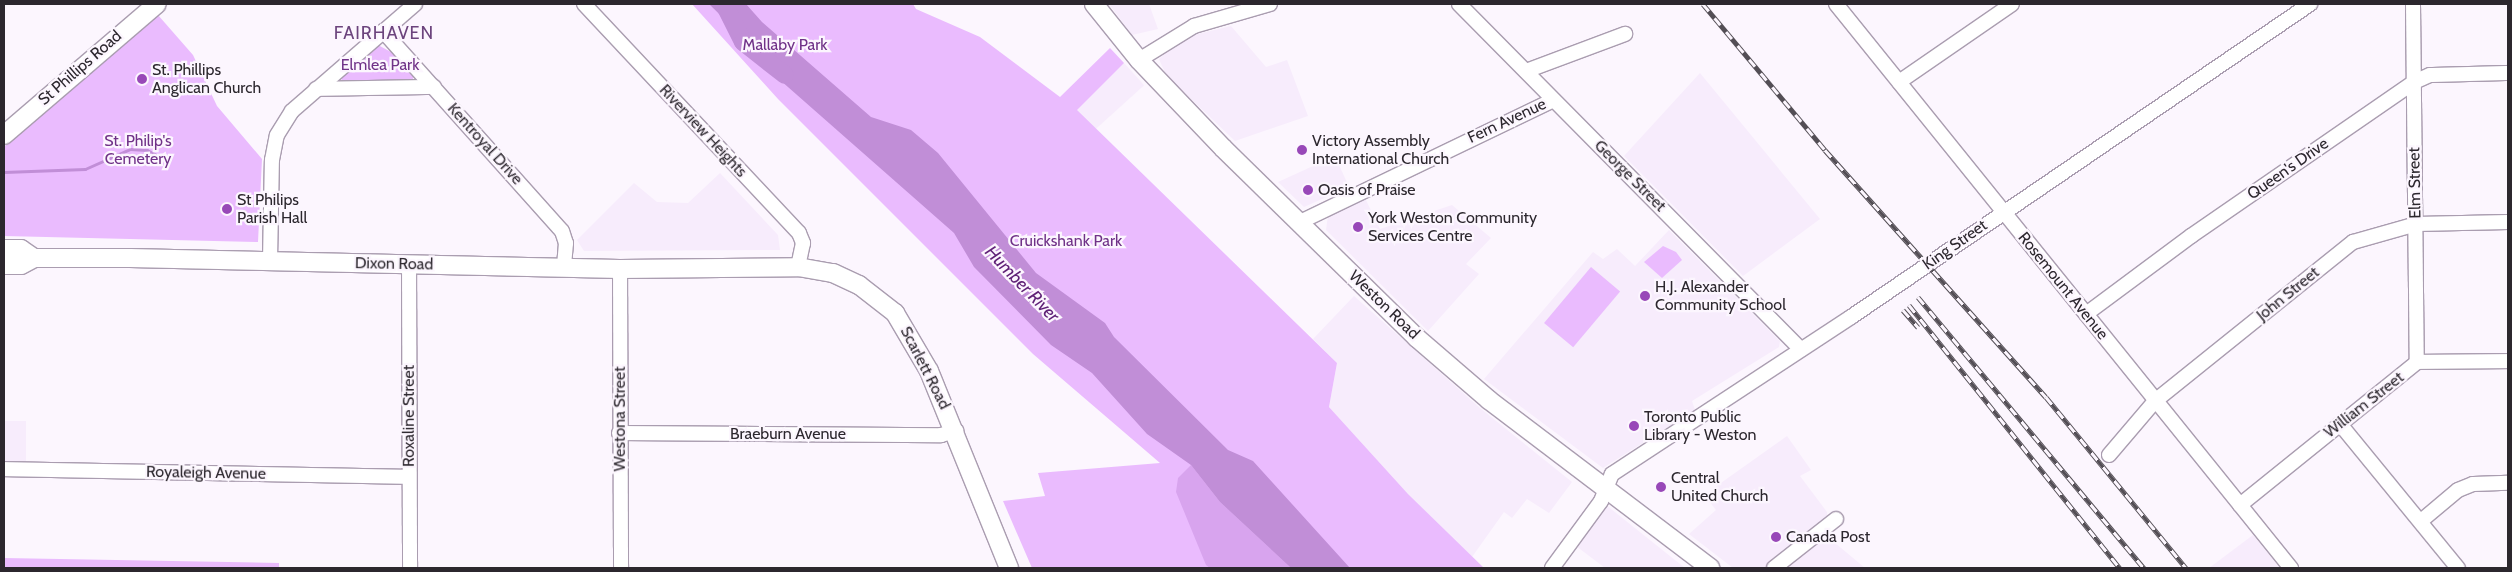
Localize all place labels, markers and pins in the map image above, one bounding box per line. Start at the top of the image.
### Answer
place label: St. Phillips Anglican Church [152,60,261,98]
marker: St. Phillips Anglican Church [136,73,148,85]
place label: Victory Assembly International Church [1312,131,1449,169]
marker: Victory Assembly International Church [1296,144,1308,156]
place label: Oasis of Praise [1318,180,1416,200]
marker: Oasis of Praise [1302,184,1314,196]
place label: St Philips Parish Hall [237,190,307,228]
marker: St Philips Parish Hall [221,203,233,215]
place label: York Weston Community Services Centre [1368,208,1537,246]
marker: York Weston Community Services Centre [1352,221,1364,233]
place label: H.J. Alexander Community School [1655,277,1786,315]
marker: H.J. Alexander Community School [1639,290,1651,302]
place label: Toronto Public Library - Weston [1644,407,1756,445]
marker: Toronto Public Library - Weston [1628,420,1640,432]
place label: Central United Church [1671,468,1768,506]
marker: Central United Church [1655,481,1667,493]
place label: Canada Post [1786,527,1870,547]
marker: Canada Post [1770,531,1782,543]

